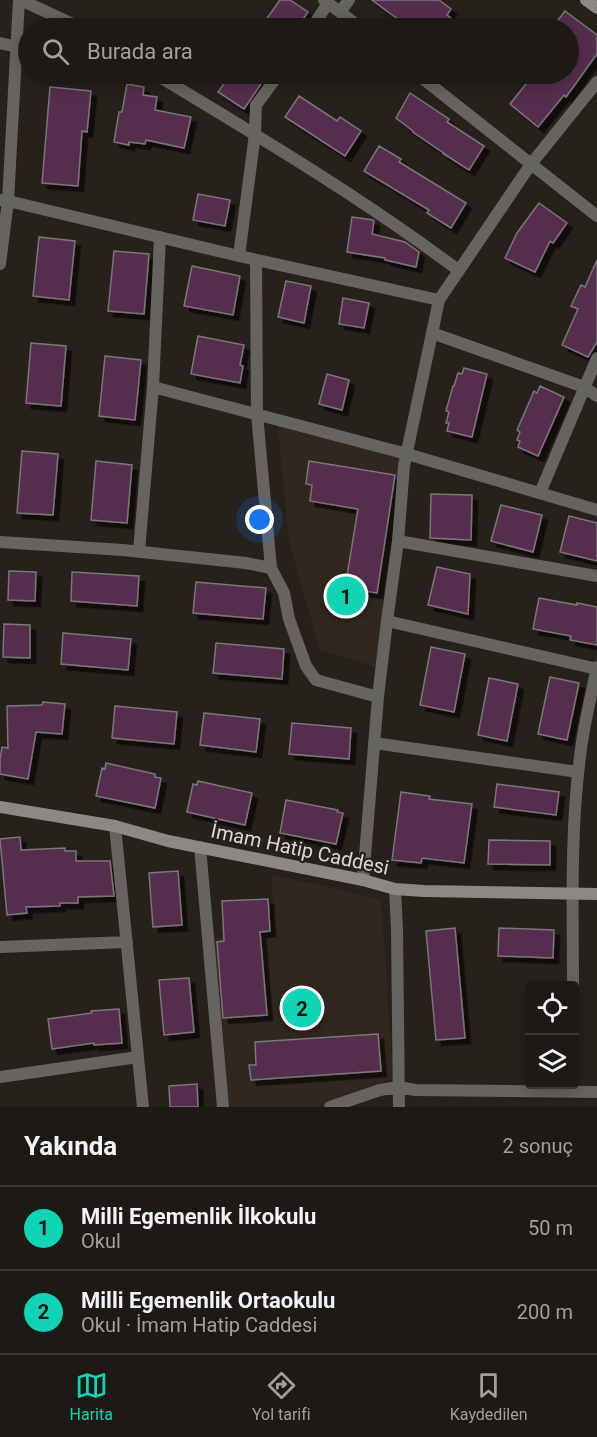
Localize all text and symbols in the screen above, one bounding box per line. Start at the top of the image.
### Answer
search box [18,18,579,84]
icon: search [39,35,72,68]
text: Burada ara [87,39,193,64]
your location [245,505,274,534]
pin: 1 [326,574,366,618]
street label: İmam Hatip Caddesi [209,818,391,880]
map controls [525,981,579,1089]
button: locate [525,981,579,1035]
pin: 2 [282,986,322,1030]
button: layers [525,1035,579,1089]
text: Yakında [24,1131,117,1161]
text: 2 sonuç [503,1134,573,1158]
text: Milli Egemenlik İlkokulu [81,1204,316,1229]
text: 1 [38,1216,49,1240]
text: 50 m [528,1216,573,1240]
text: Okul [81,1229,121,1253]
text: Milli Egemenlik Ortaokulu [81,1288,335,1313]
text: 2 [38,1300,49,1324]
text: 200 m [517,1300,573,1324]
text: Okul · İmam Hatip Caddesi [81,1313,317,1337]
tab: Harita [70,1369,113,1424]
tab: Yol tarifi [252,1369,311,1424]
tab: Kaydedilen [450,1369,527,1424]

